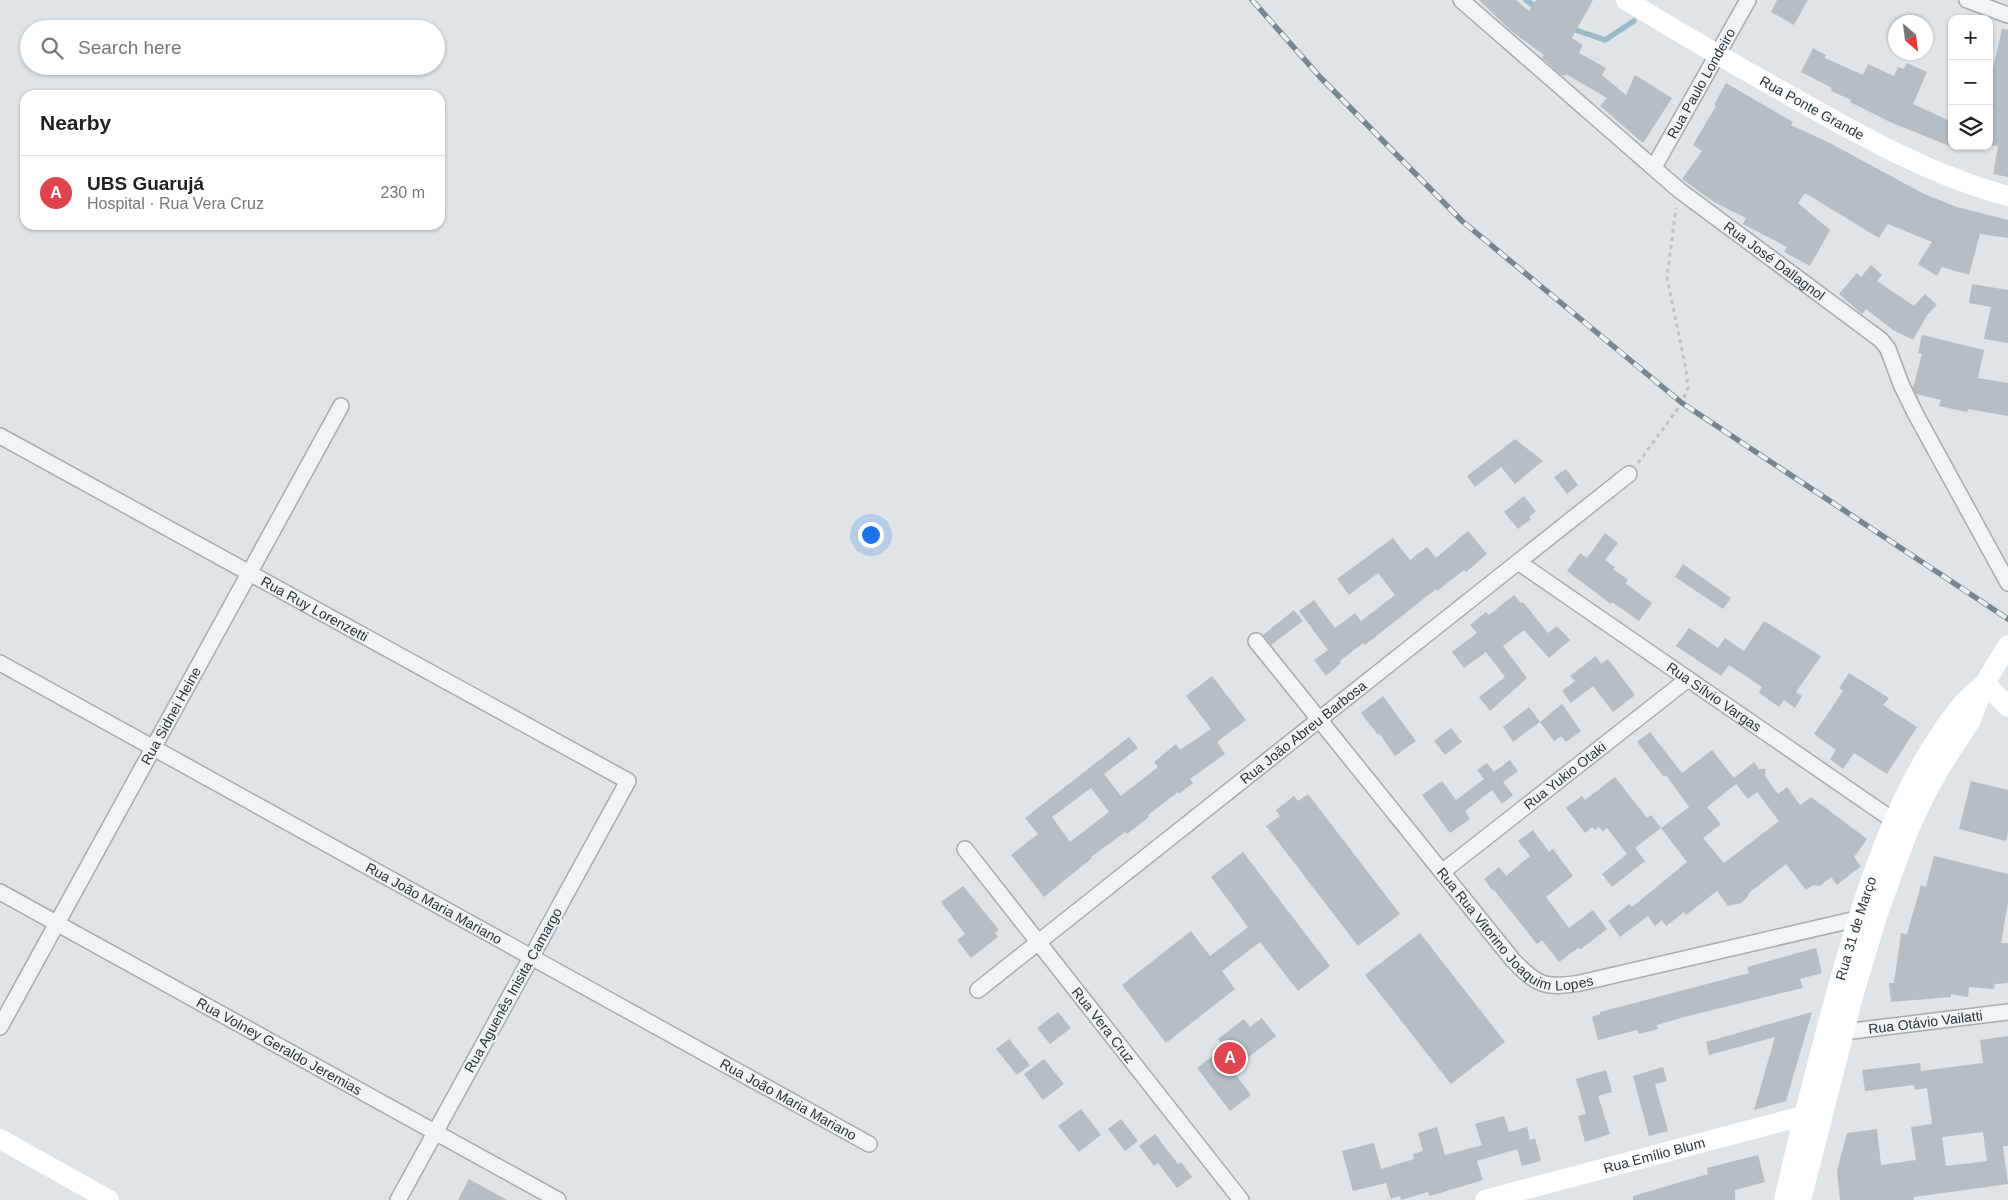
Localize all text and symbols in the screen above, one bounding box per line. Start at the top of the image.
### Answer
north arrow [1888,15,1933,60]
map controls [1948,15,1993,150]
button: + [1948,15,1993,60]
search box [20,20,445,75]
street label: Rua Paulo Londeiro [1664,25,1739,141]
icon: search [38,34,66,62]
text: Search here [78,37,182,58]
button: − [1948,60,1993,105]
street label: Rua Ponte Grande [1757,72,1867,143]
button: layers [1948,105,1993,150]
text: Nearby [40,111,111,134]
text: UBS Guarujá [87,173,204,194]
text: A [50,184,62,201]
text: 230 m [381,184,425,201]
text: Hospital · Rua Vera Cruz [87,195,264,212]
street label: Rua José Dallagnol [1721,218,1828,304]
your location [858,522,884,548]
street label: Rua Ruy Lorenzetti [258,573,371,645]
street label: Rua Sílvio Vargas [1664,659,1764,735]
street label: Rua Sidnei Heine [138,664,204,768]
street label: Rua João Abreu Barbosa [1237,677,1370,787]
street label: Rua Yukio Otaki [1520,738,1609,813]
street label: Rua João Maria Mariano [363,859,505,947]
street label: Rua Rua Vitorino Joaquim Lopes [1434,864,1595,994]
street label: Rua 31 de Março [1832,874,1879,982]
street label: Rua Aguenês Inisita Camargo [461,905,565,1075]
street label: Rua Vera Cruz [1069,984,1138,1066]
street label: Rua Volney Geraldo Jeremias [194,994,365,1098]
street label: Rua Otávio Vailatti [1867,1007,1983,1037]
pin: A [1214,1039,1246,1077]
street label: Rua João Maria Mariano [717,1055,860,1144]
street label: Rua Emílio Blum [1602,1134,1707,1176]

